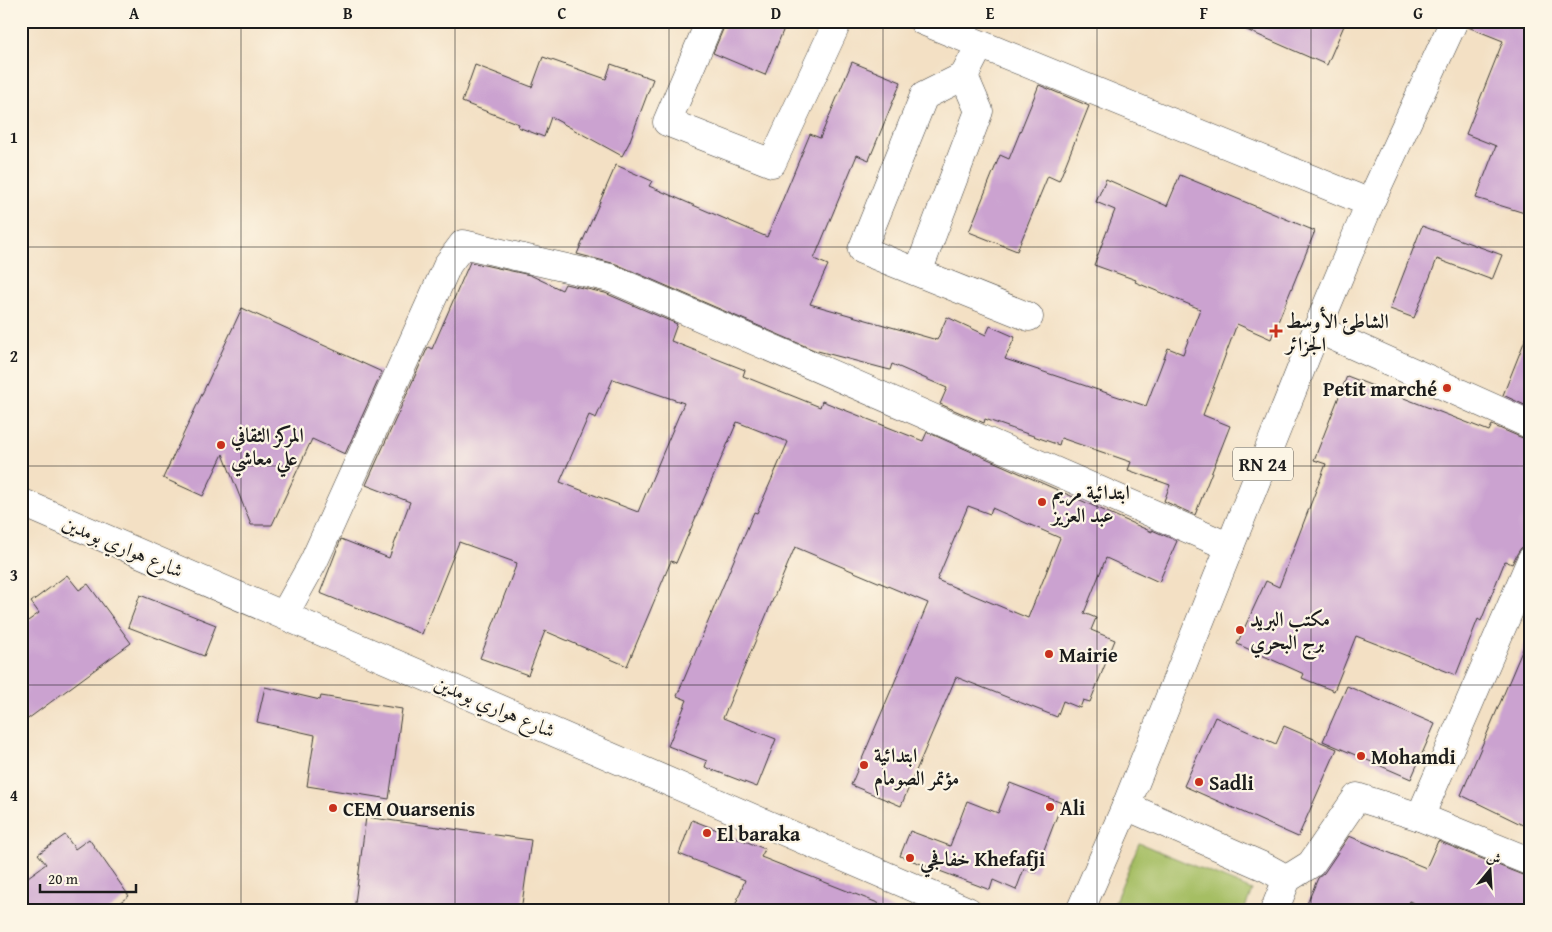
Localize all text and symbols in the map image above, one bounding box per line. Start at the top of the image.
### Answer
text: A [129,1,140,25]
text: B [343,1,353,25]
text: C [557,1,567,25]
text: D [771,1,781,25]
text: E [986,1,995,25]
text: F [1200,1,1208,25]
text: G [1413,1,1423,25]
text: 1 [10,125,18,149]
place label: الشاطئ الأوسط الجزائر [1284,306,1389,358]
marker: الشاطئ الأوسط الجزائر [1270,325,1282,337]
text: 2 [10,344,18,368]
place label: Petit marché [1323,374,1437,403]
marker: Petit marché [1441,382,1453,394]
place label: المركز الثقافي علي معاشي [230,420,304,478]
marker: المركز الثقافي علي معاشي [215,439,227,451]
road number: RN 24 [1233,448,1293,480]
place label: ابتدائية مريم عبد العزيز [1050,477,1130,529]
marker: ابتدائية مريم عبد العزيز [1036,496,1048,508]
street label: شارع هواري بومدين [56,507,188,588]
text: 3 [10,563,18,587]
place label: مكتب البريد برج البحري [1250,604,1330,661]
marker: مكتب البريد برج البحري [1234,624,1246,636]
place label: Mairie [1059,640,1118,669]
marker: Mairie [1043,648,1055,660]
street label: شارع هواري بومدين [428,667,560,748]
place label: ابتدائية مؤتمر الصومام [874,740,959,796]
place label: Mohamdi [1371,742,1456,771]
marker: Mohamdi [1355,750,1367,762]
marker: ابتدائية مؤتمر الصومام [858,759,870,771]
place label: Sadli [1209,768,1254,797]
marker: Sadli [1193,776,1205,788]
text: 4 [10,783,18,807]
place label: Ali [1060,793,1085,822]
place label: CEM Ouarsenis [343,794,475,823]
marker: Ali [1044,801,1056,813]
marker: CEM Ouarsenis [327,802,339,814]
place label: El baraka [717,819,801,848]
marker: El baraka [701,827,713,839]
place label: خفافجي Khefafji [920,844,1045,878]
north arrow [1464,844,1514,894]
text: ش [1484,846,1504,869]
marker: خفافجي Khefafji [904,852,916,864]
scale bar [40,862,136,894]
text: 20 m [48,868,79,889]

